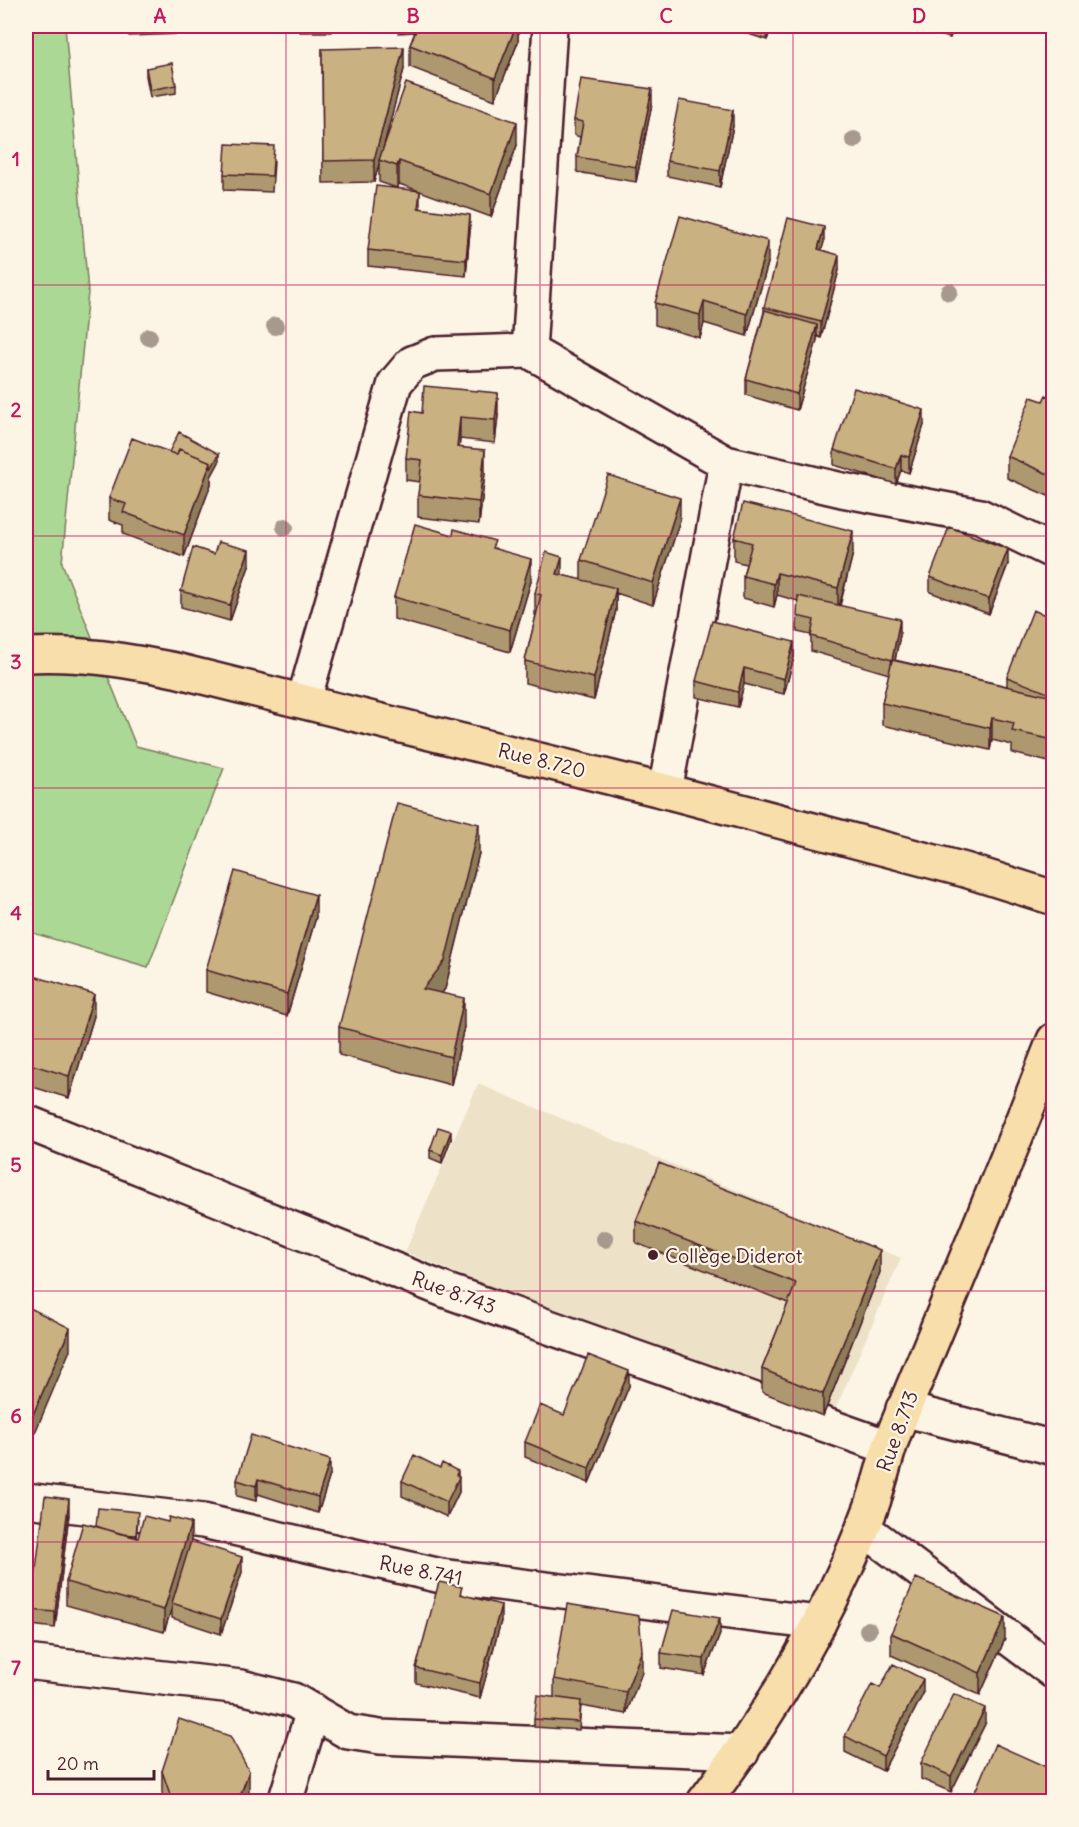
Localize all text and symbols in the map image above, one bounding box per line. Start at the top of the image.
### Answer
text: A [154,3,167,28]
text: B [406,3,420,28]
text: C [659,3,673,28]
text: D [912,3,926,28]
text: 1 [12,146,20,171]
text: 2 [11,397,22,422]
text: 3 [10,649,22,674]
street label: Rue 8.720 [496,737,588,783]
text: 4 [10,900,22,925]
text: 5 [10,1152,22,1177]
place label: Collège Diderot [665,1243,803,1268]
marker: Collège Diderot [646,1248,660,1262]
street label: Rue 8.743 [409,1265,499,1319]
street label: Rue 8.713 [871,1387,923,1475]
text: 6 [10,1403,22,1428]
street label: Rue 8.741 [377,1550,465,1590]
text: 7 [11,1655,21,1680]
scale bar [48,1743,154,1781]
text: 20 m [57,1752,99,1775]

